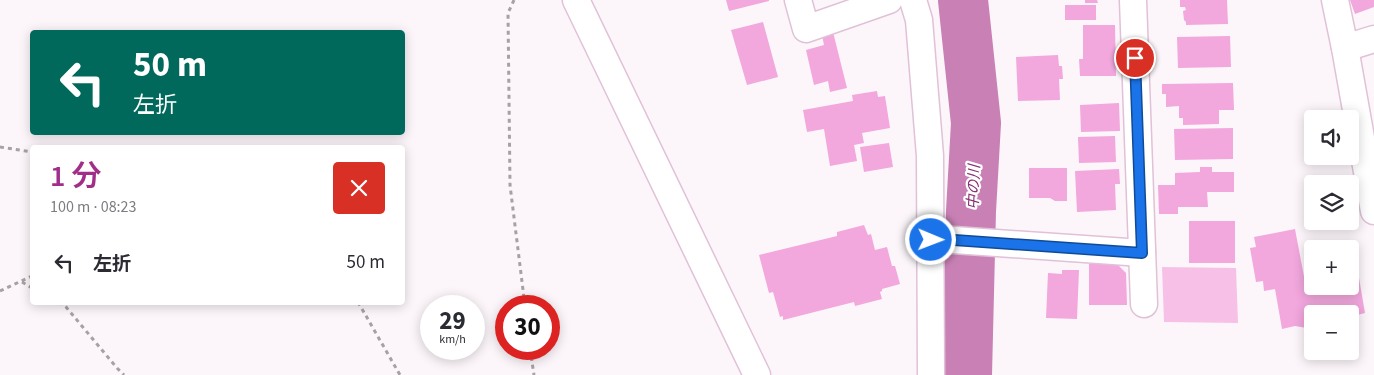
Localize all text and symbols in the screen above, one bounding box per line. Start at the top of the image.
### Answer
pin [1114,37,1156,79]
text: 50 m [133,40,207,90]
icon: arrive [1121,44,1149,72]
icon: left [50,50,115,115]
text: 左折 [133,89,177,121]
map controls [1304,110,1359,360]
button: sound [1304,110,1359,165]
text: 1 分 [50,155,101,198]
button: close [333,162,385,214]
water label: 中の川 [963,162,985,210]
button: layers [1304,175,1359,230]
text: 100 m · 08:23 [50,196,137,218]
position arrow [904,213,956,265]
button: + [1304,240,1359,295]
icon: left [50,249,78,277]
text: 50 m [347,249,385,276]
text: 左折 [93,251,131,278]
speed limit sign: 30 [495,295,560,360]
text: 29 [439,303,466,339]
button: − [1304,305,1359,360]
text: km/h [439,331,466,348]

